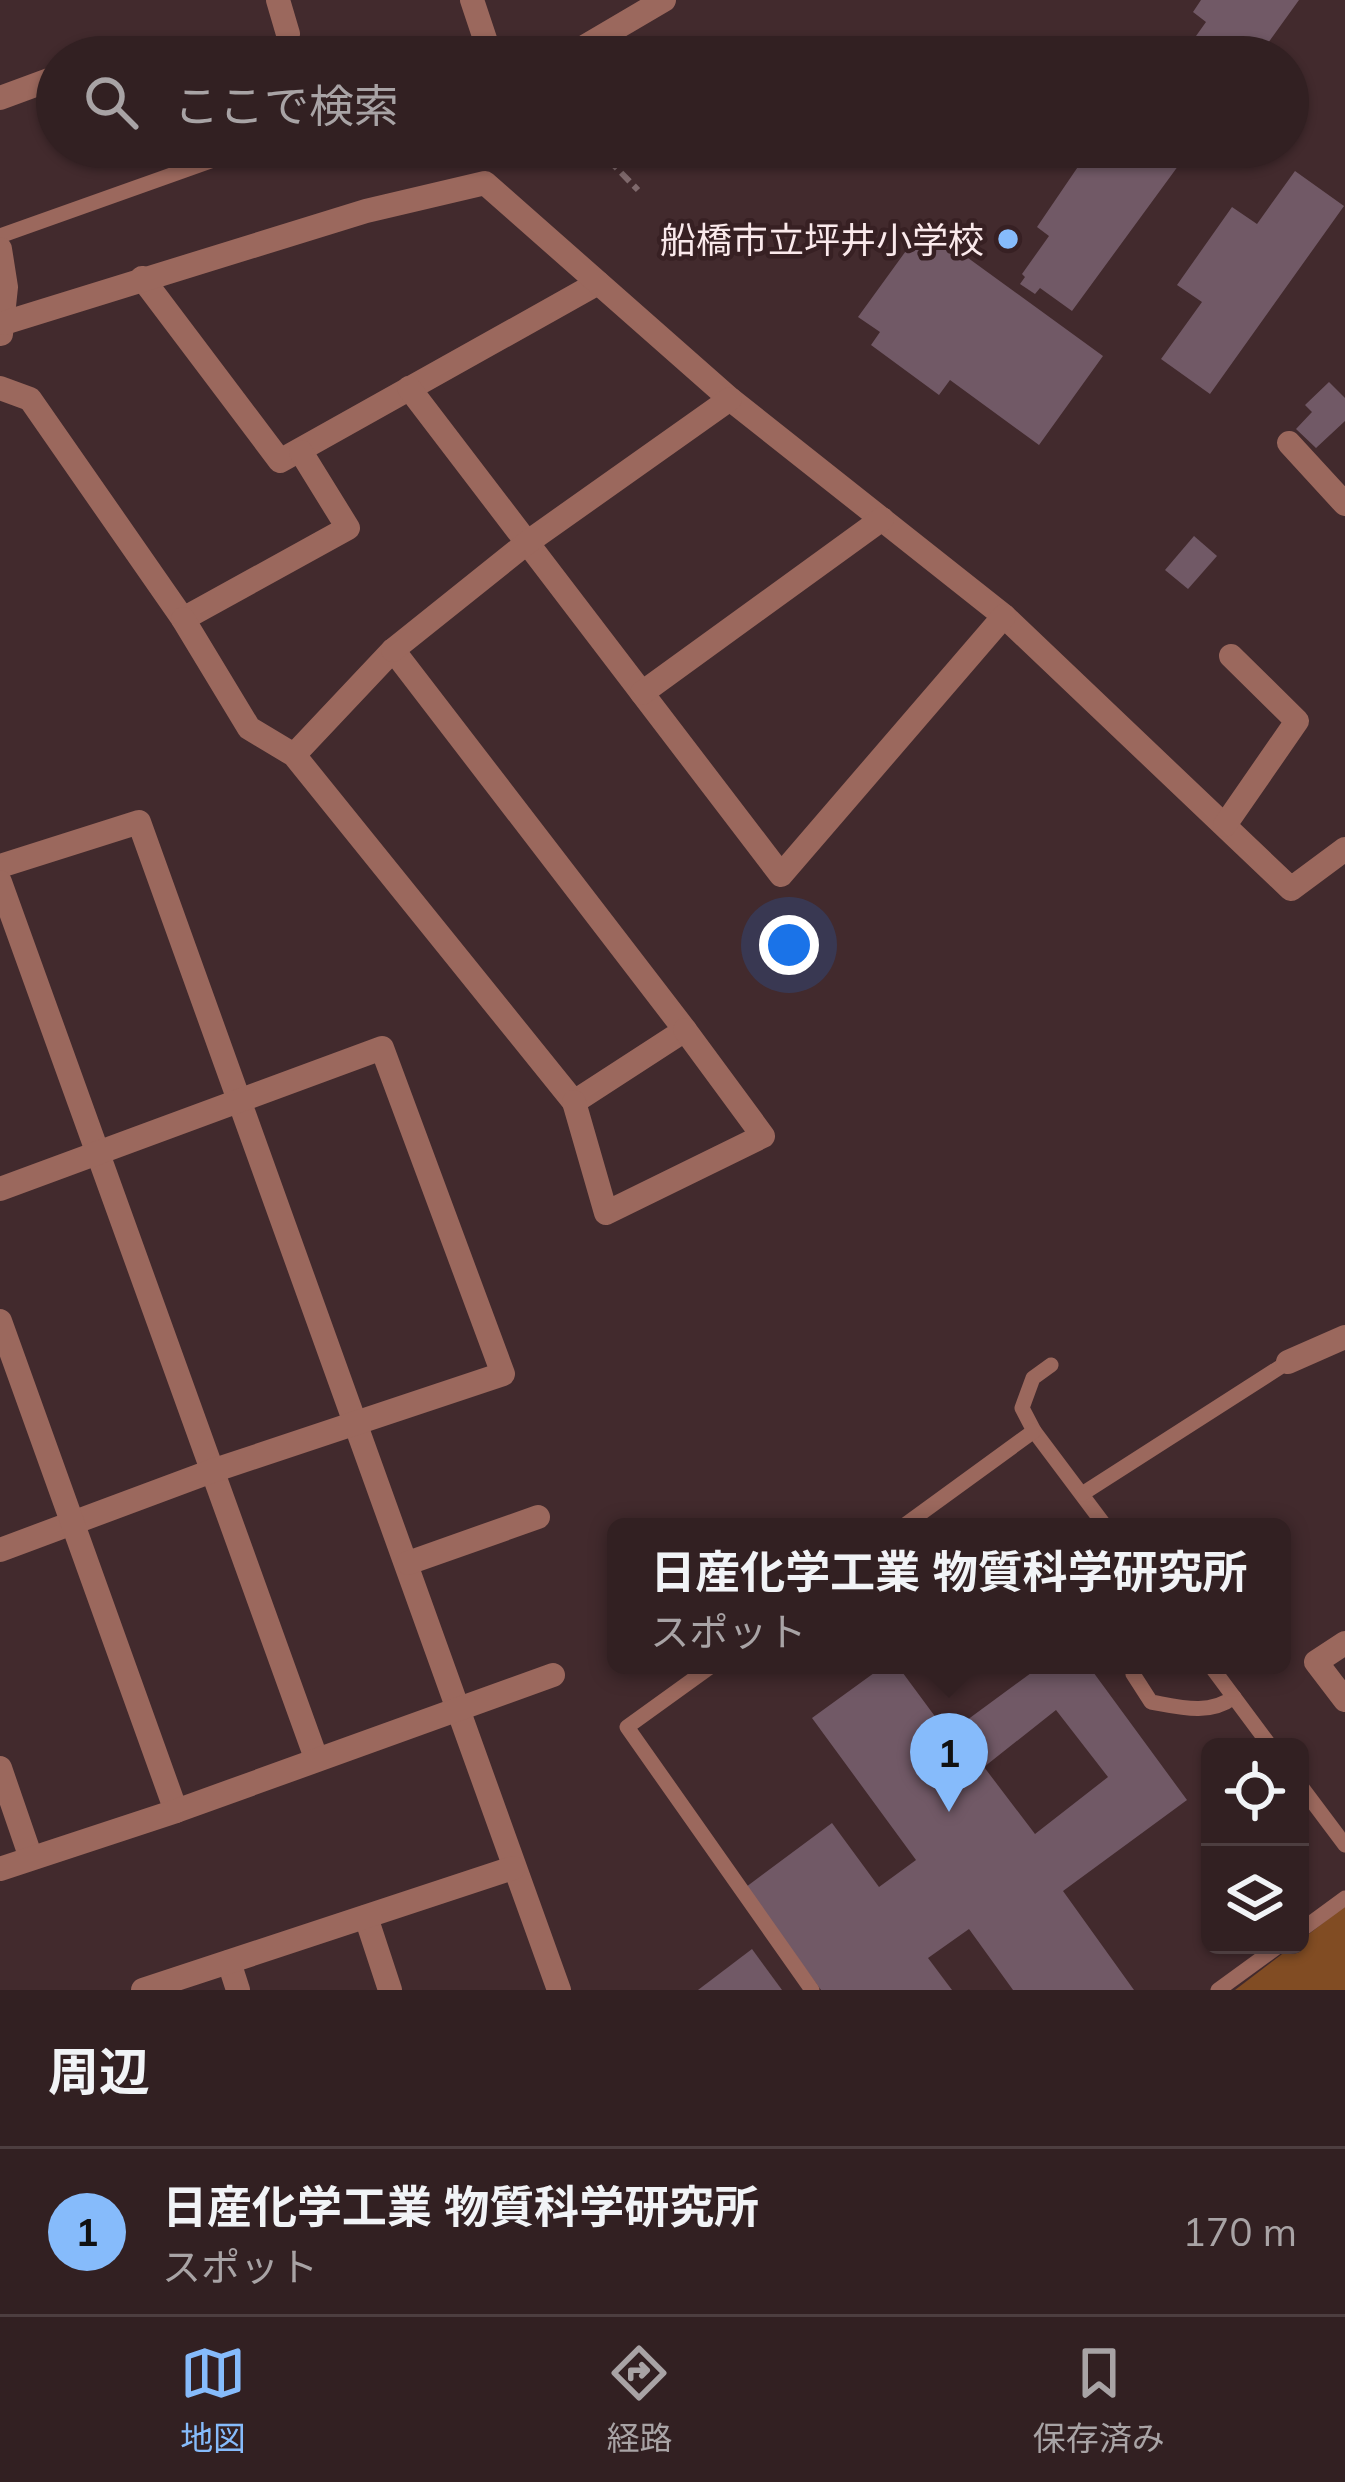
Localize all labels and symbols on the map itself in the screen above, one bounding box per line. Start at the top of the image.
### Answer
place label: 船橋市立坪井小学校 [660,217,984,262]
marker: 船橋市立坪井小学校 [995,226,1021,252]
your location [759,915,819,975]
pin: 1 [910,1713,988,1812]

